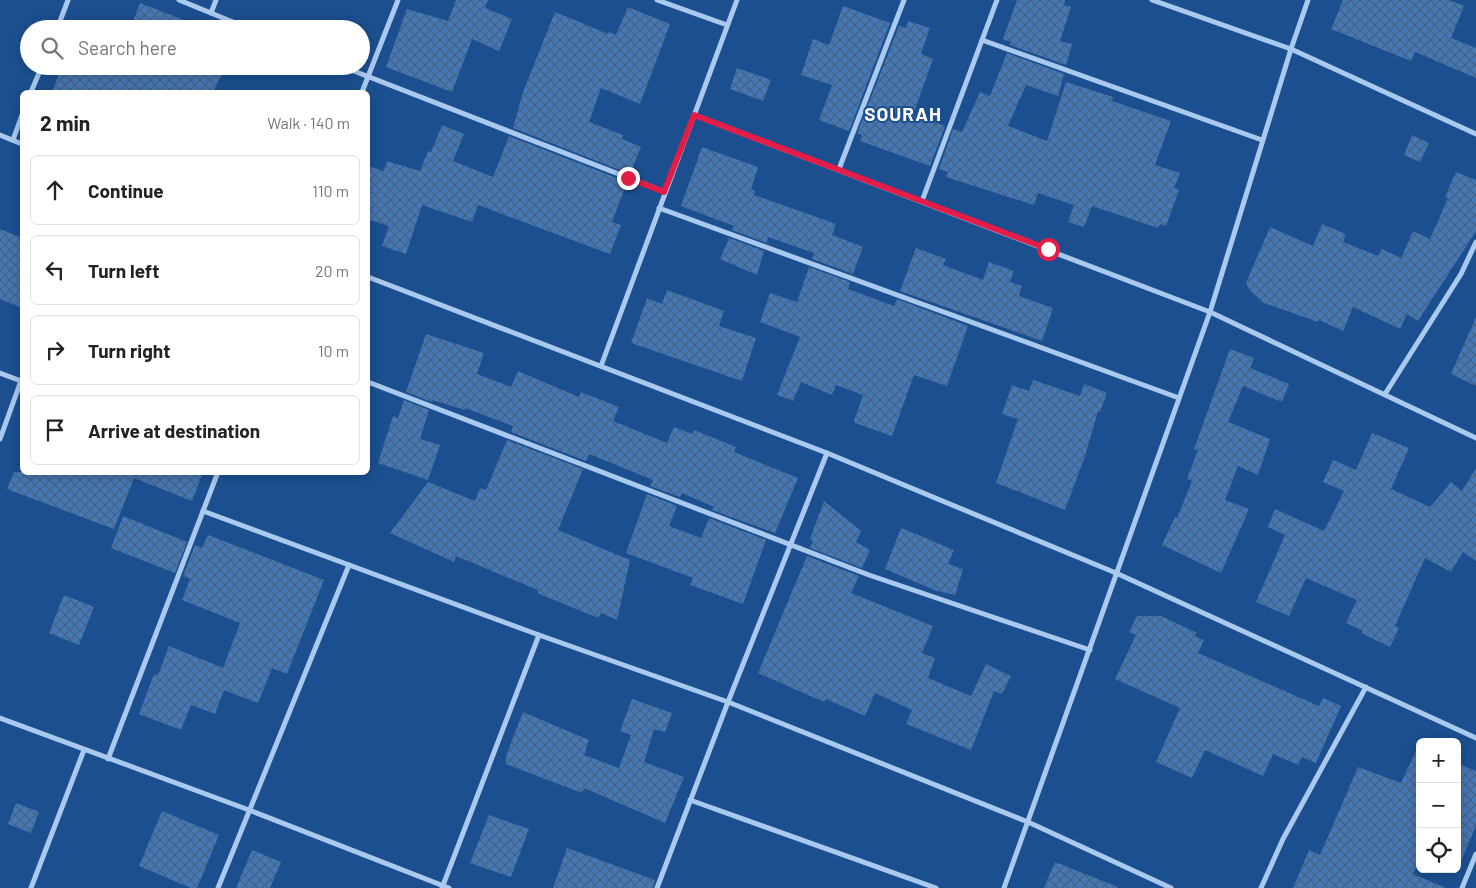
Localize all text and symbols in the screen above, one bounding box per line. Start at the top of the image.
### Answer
search box [20,20,370,75]
icon: search [38,34,66,62]
text: Search here [78,36,177,59]
district label: SOURAH [864,102,942,125]
text: 2 min [40,110,90,135]
text: Walk · 140 m [267,113,350,132]
route end [617,167,640,190]
icon: ahead [41,176,69,204]
text: Continue [88,179,164,202]
text: 110 m [312,181,349,200]
route start [1037,238,1060,261]
icon: left [41,256,69,284]
text: Turn left [88,259,159,282]
text: 20 m [315,261,349,280]
icon: right [41,336,69,364]
text: Turn right [88,339,170,362]
text: 10 m [318,341,349,360]
icon: arrive [41,416,69,444]
text: Arrive at destination [88,419,260,442]
map controls [1416,738,1461,873]
button: + [1416,738,1461,783]
button: − [1416,783,1461,828]
button: locate [1416,828,1461,873]

